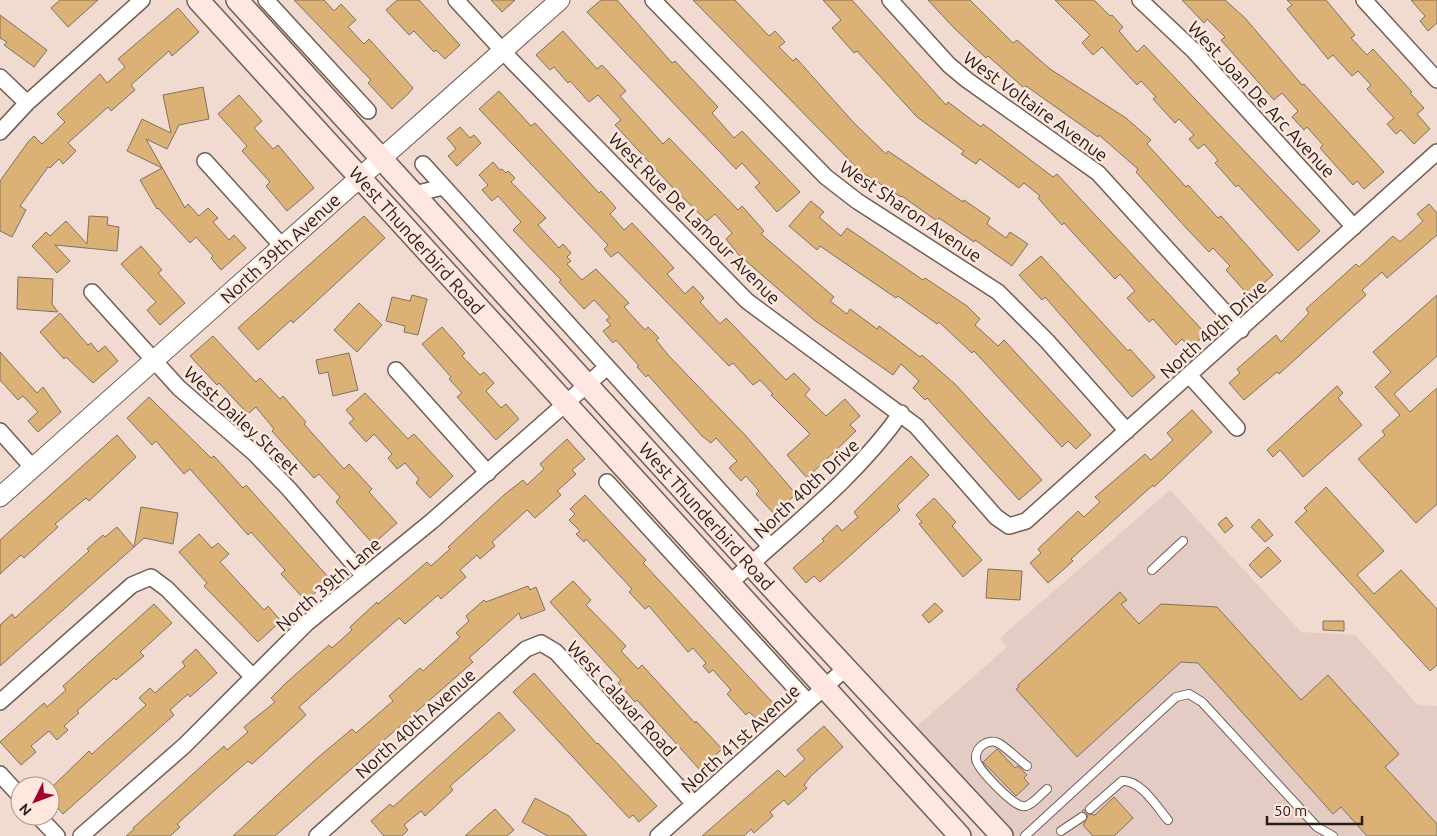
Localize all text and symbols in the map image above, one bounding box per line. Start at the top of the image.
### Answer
street label: West Joan De Arc Avenue [1184,17,1340,181]
street label: West Voltaire Avenue [960,47,1112,165]
street label: West Rue De Lamour Avenue [605,128,785,308]
street label: West Sharon Avenue [836,156,986,266]
street label: West Thunderbird Road [346,162,488,318]
street label: North 39th Avenue [216,189,344,307]
street label: North 40th Drive [1156,276,1270,382]
street label: West Dailey Street [181,362,303,478]
street label: North 40th Drive [749,434,863,542]
street label: West Thunderbird Road [636,438,778,594]
street label: North 39th Lane [272,533,384,635]
street label: West Calavar Road [564,636,680,760]
street label: North 40th Avenue [351,664,479,782]
street label: North 41st Avenue [677,680,803,796]
north arrow [10,776,60,826]
scale bar [1267,794,1362,826]
text: N [16,800,35,819]
text: 50 m [1274,802,1307,819]

